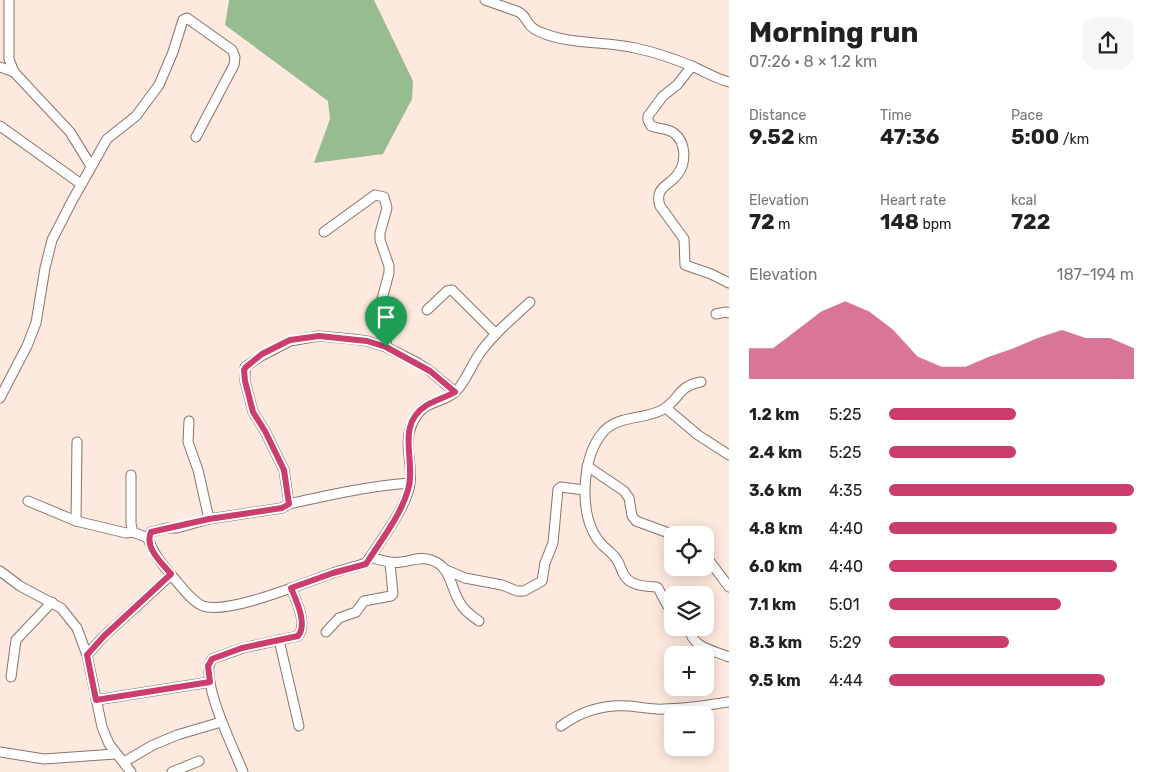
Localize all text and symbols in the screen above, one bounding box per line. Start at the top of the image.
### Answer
text: Morning run [749,16,918,49]
button: share [1082,17,1134,69]
text: 07:26 · 8 × 1.2 km [749,52,877,71]
text: Distance [749,107,806,124]
text: Time [880,107,912,124]
text: Pace [1011,107,1043,124]
text: 9.52 [749,124,795,149]
text: 47:36 [880,124,940,149]
text: 5:00 [1011,124,1059,149]
text: km [795,131,818,148]
text: /km [1059,131,1089,148]
text: Elevation [749,192,809,209]
text: Heart rate [880,192,946,209]
text: kcal [1011,192,1037,209]
text: 72 [749,209,775,234]
text: 148 [880,209,919,234]
text: 722 [1011,209,1050,234]
text: m [775,216,791,233]
text: bpm [919,216,952,233]
text: Elevation [749,265,818,284]
text: 187–194 m [1057,265,1134,284]
pin [365,296,407,347]
icon: arrive [372,303,400,331]
text: 1.2 km [749,405,799,424]
text: 5:25 [829,405,862,424]
text: 2.4 km [749,443,802,462]
text: 5:25 [829,443,862,462]
text: 3.6 km [749,481,802,500]
text: 4:35 [829,481,862,500]
text: 4.8 km [749,519,803,538]
text: 4:40 [829,519,863,538]
map controls [664,526,714,756]
button: locate [664,526,714,576]
text: 6.0 km [749,557,802,576]
text: 4:40 [829,557,863,576]
button: layers [664,586,714,636]
text: 7.1 km [749,595,796,614]
text: 5:01 [829,595,860,614]
text: 8.3 km [749,633,802,652]
text: 5:29 [829,633,861,652]
button: + [664,646,714,696]
text: 9.5 km [749,671,801,690]
text: 4:44 [829,671,863,690]
button: − [664,706,714,756]

